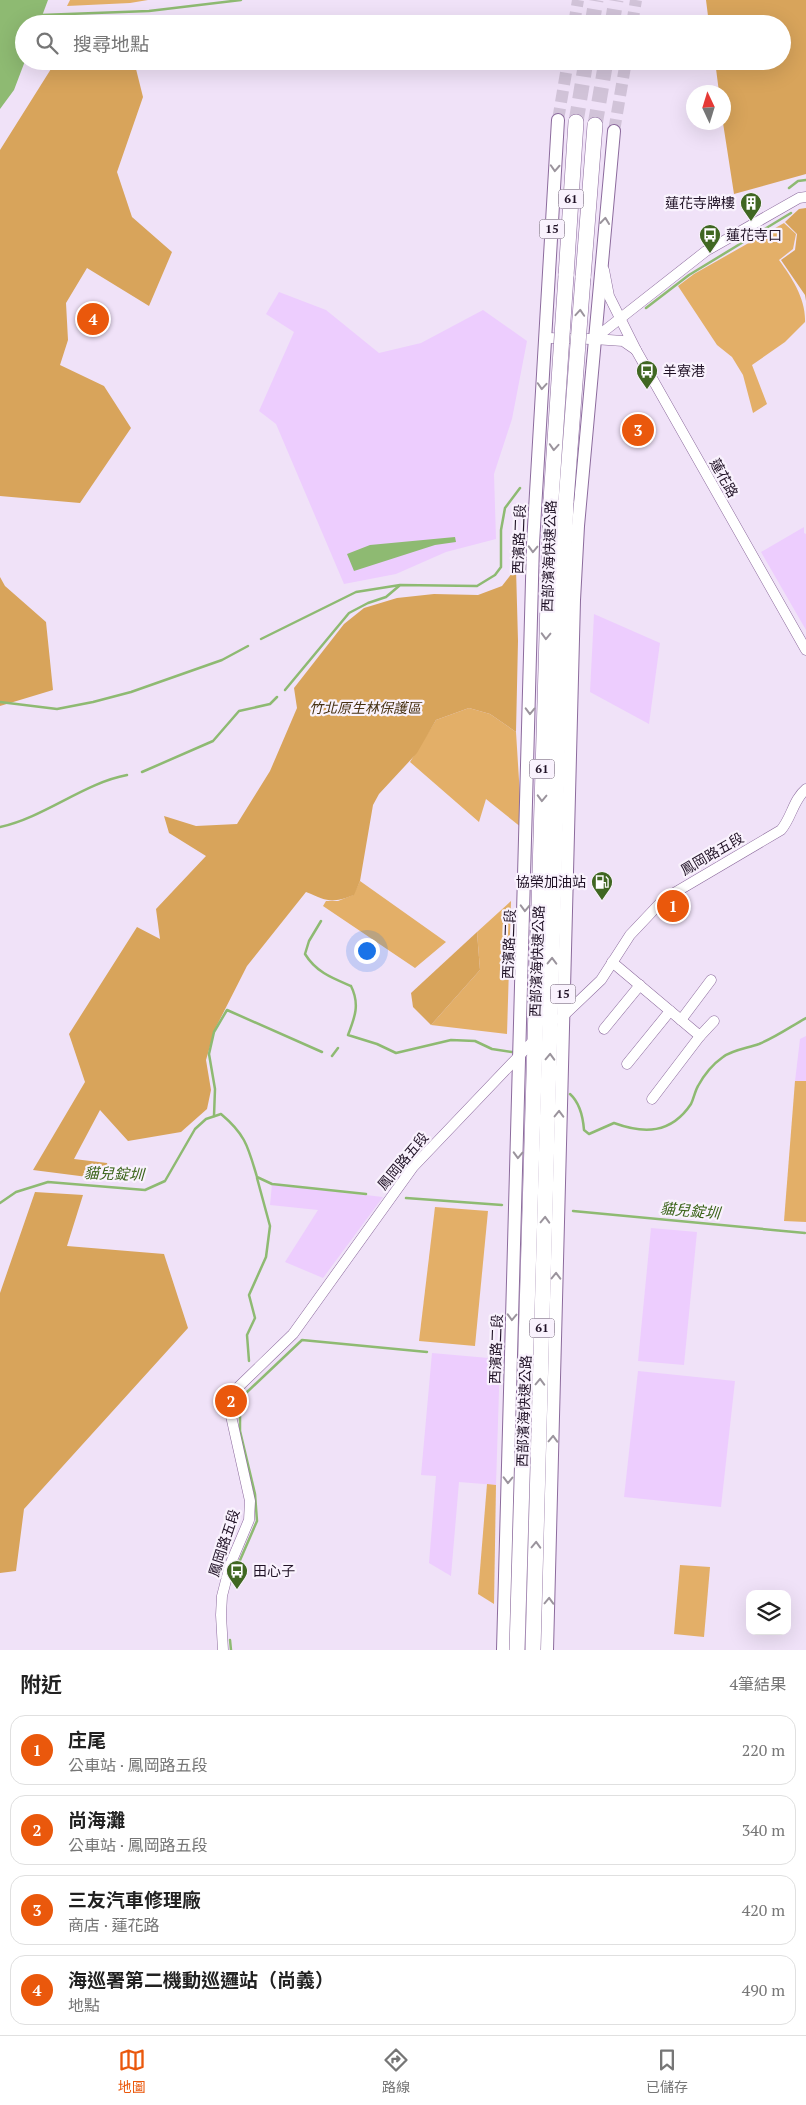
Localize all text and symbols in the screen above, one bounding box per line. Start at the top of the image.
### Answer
search box [15,15,791,70]
icon: search [33,29,61,57]
text: 搜尋地點 [73,31,149,56]
north arrow [686,85,731,130]
one-way arrow [550,165,561,173]
road number: 61 [558,190,584,208]
building icon: 蓮花寺牌樓 [739,191,763,222]
place label: 蓮花寺牌樓 [665,193,735,212]
one-way arrow [599,216,610,224]
road number: 15 [540,220,564,238]
bus stop icon: 蓮花寺口 [698,223,722,254]
place label: 蓮花寺口 [726,225,782,244]
pin: 4 [77,300,109,338]
one-way arrow [574,308,585,316]
bus stop icon: 羊寮港 [635,359,659,390]
place label: 羊寮港 [663,361,705,380]
one-way arrow [536,383,547,391]
pin: 3 [622,411,654,449]
one-way arrow [549,443,560,451]
street label: 蓮花路 [706,455,743,501]
street label: 西部濱海快速公路 [537,500,560,612]
street label: 西濱路二段 [508,504,529,574]
one-way arrow [528,545,539,553]
one-way arrow [541,632,551,640]
park label: 竹北原生林保護區 [309,698,423,717]
one-way arrow [525,708,535,715]
road number: 61 [530,760,554,779]
one-way arrow [536,795,547,803]
street label: 鳳岡路五段 [677,828,747,879]
fuel station icon: 協榮加油站 [590,870,614,901]
place label: 協榮加油站 [516,872,586,891]
pin: 1 [657,887,689,925]
one-way arrow [520,905,530,913]
street label: 西部濱海快速公路 [525,905,548,1017]
street label: 西濱路二段 [498,909,519,979]
your location [354,938,380,964]
one-way arrow [547,957,557,964]
road number: 15 [550,984,576,1004]
one-way arrow [544,1053,555,1061]
one-way arrow [554,1110,565,1118]
street label: 鳳岡路五段 [373,1128,432,1194]
one-way arrow [512,1151,523,1159]
water label: 貓兒錠圳 [84,1162,146,1184]
water label: 貓兒錠圳 [659,1197,723,1223]
one-way arrow [540,1216,550,1224]
one-way arrow [551,1272,561,1280]
one-way arrow [507,1313,518,1321]
street label: 西濱路二段 [485,1314,506,1384]
road number: 61 [530,1319,554,1338]
street label: 西部濱海快速公路 [512,1355,535,1467]
one-way arrow [535,1378,546,1386]
pin: 2 [215,1382,247,1420]
one-way arrow [548,1435,558,1442]
one-way arrow [503,1476,513,1484]
street label: 鳳岡路五段 [204,1507,243,1579]
one-way arrow [531,1540,541,1548]
bus stop icon: 田心子 [225,1559,249,1590]
place label: 田心子 [253,1561,295,1580]
map controls [746,1590,791,1635]
button: layers [746,1590,791,1635]
one-way arrow [543,1597,554,1605]
text: 附近 [20,1670,62,1698]
text: 4筆結果 [729,1673,786,1695]
text: 庄尾 [68,1727,106,1752]
text: 1 [32,1739,42,1761]
text: 220 m [742,1739,785,1761]
text: 公車站 · 鳳岡路五段 [68,1754,208,1776]
text: 尚海灘 [68,1807,125,1832]
text: 2 [32,1819,42,1841]
text: 340 m [742,1819,785,1841]
text: 公車站 · 鳳岡路五段 [68,1834,208,1856]
text: 三友汽車修理廠 [68,1887,201,1912]
text: 3 [32,1899,42,1921]
text: 420 m [742,1899,785,1921]
text: 商店 · 蓮花路 [68,1914,160,1936]
text: 海巡署第二機動巡邏站（尚義） [68,1967,334,1992]
text: 4 [32,1979,42,2001]
text: 490 m [742,1979,785,2001]
text: 地點 [68,1994,100,2016]
tab: 地圖 [118,2046,146,2096]
tab: 路線 [382,2046,410,2096]
tab: 已儲存 [646,2046,688,2096]

